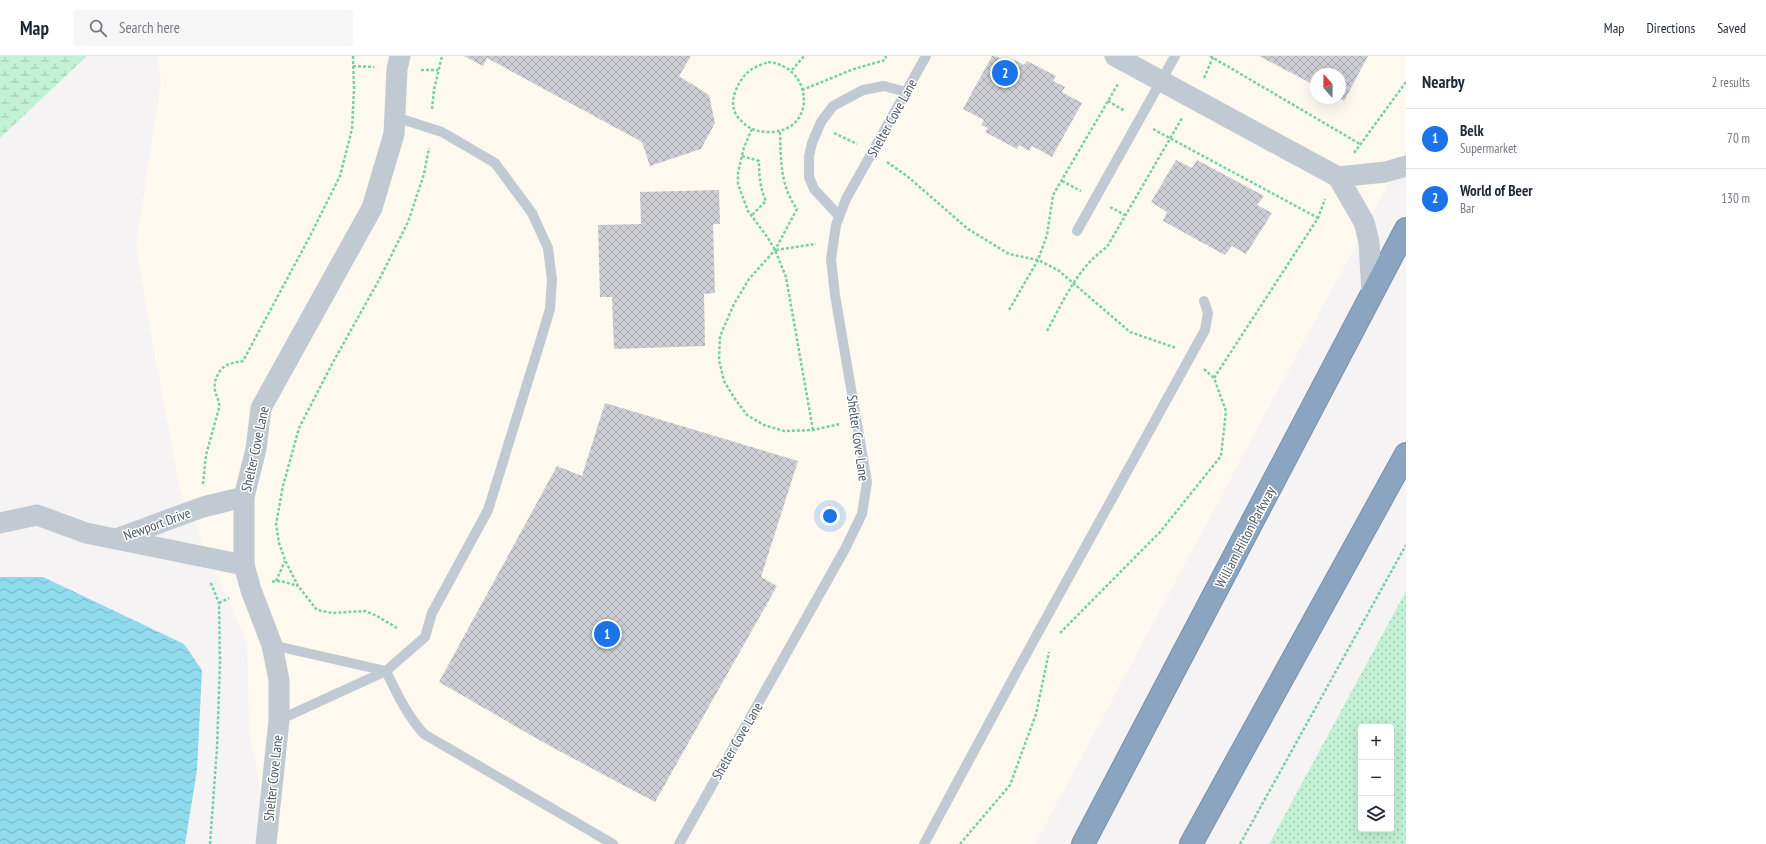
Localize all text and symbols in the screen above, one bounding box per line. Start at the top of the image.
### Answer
search box [73,10,353,46]
text: Map [20,16,49,40]
icon: search [87,17,109,39]
text: Search here [119,18,180,37]
text: Map [1604,19,1624,37]
text: Directions [1646,19,1695,37]
text: Saved [1717,19,1746,37]
pin: 2 [992,58,1018,88]
north arrow [1310,68,1346,104]
text: Nearby [1422,71,1465,93]
text: 2 results [1711,74,1750,91]
street label: Shelter Cove Lane [863,76,921,160]
text: Belk [1460,121,1484,140]
text: 1 [1432,130,1438,147]
text: 70 m [1727,130,1750,147]
text: Supermarket [1460,140,1517,157]
text: World of Beer [1460,181,1533,200]
text: 2 [1432,190,1438,207]
text: 130 m [1721,190,1750,207]
text: Bar [1460,200,1475,217]
street label: Shelter Cove Lane [843,394,873,482]
street label: Shelter Cove Lane [237,404,273,493]
street label: William Hilton Parkway [1211,483,1280,591]
street label: Newport Drive [121,503,193,544]
your location [820,506,840,526]
pin: 1 [594,619,620,649]
street label: Shelter Cove Lane [708,699,767,783]
map controls [1358,724,1394,832]
button: + [1358,724,1394,760]
street label: Shelter Cove Lane [260,734,287,822]
button: − [1358,760,1394,796]
button: layers [1358,796,1394,832]

